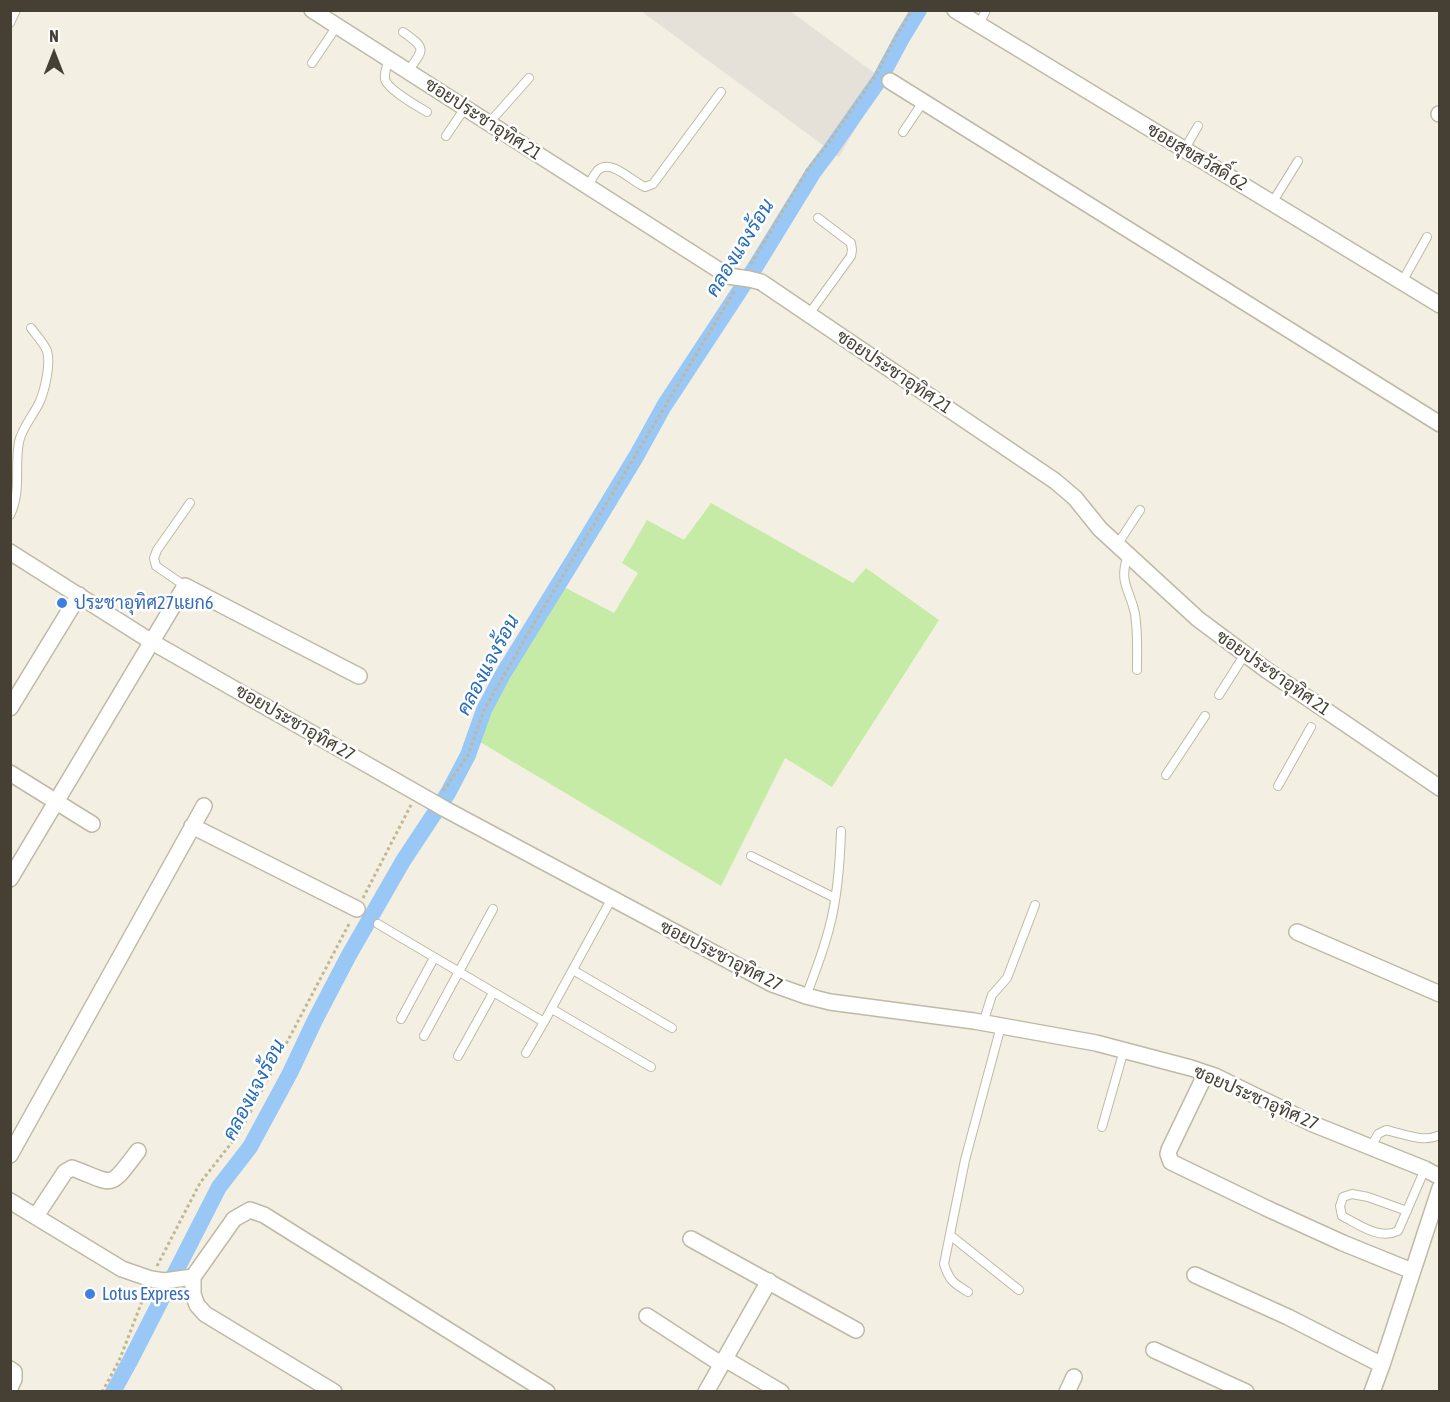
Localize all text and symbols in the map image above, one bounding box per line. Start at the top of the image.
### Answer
north arrow [24,24,84,84]
text: N [49,27,59,45]
street label: ซอยประชาอุทิศ 21 [421,73,545,165]
street label: ซอยสุขสวัสดิ์ 62 [1143,119,1251,195]
water label: คลองแจงร้อน [701,195,779,301]
street label: ซอยประชาอุทิศ 21 [832,325,956,419]
place label: ประชาอุทิศ27แยก6 [74,592,213,614]
marker: ประชาอุทิศ27แยก6 [55,596,69,610]
water label: คลองแจงร้อน [451,611,525,719]
street label: ซอยประชาอุทิศ 21 [1212,626,1334,720]
street label: ซอยประชาอุทิศ 27 [231,680,359,766]
street label: ซอยประชาอุทิศ 27 [656,916,786,996]
water label: คลองแจงร้อน [217,1036,291,1144]
street label: ซอยประชาอุทิศ 27 [1190,1061,1322,1135]
place label: Lotus Express [102,1283,190,1305]
marker: Lotus Express [83,1287,97,1301]

